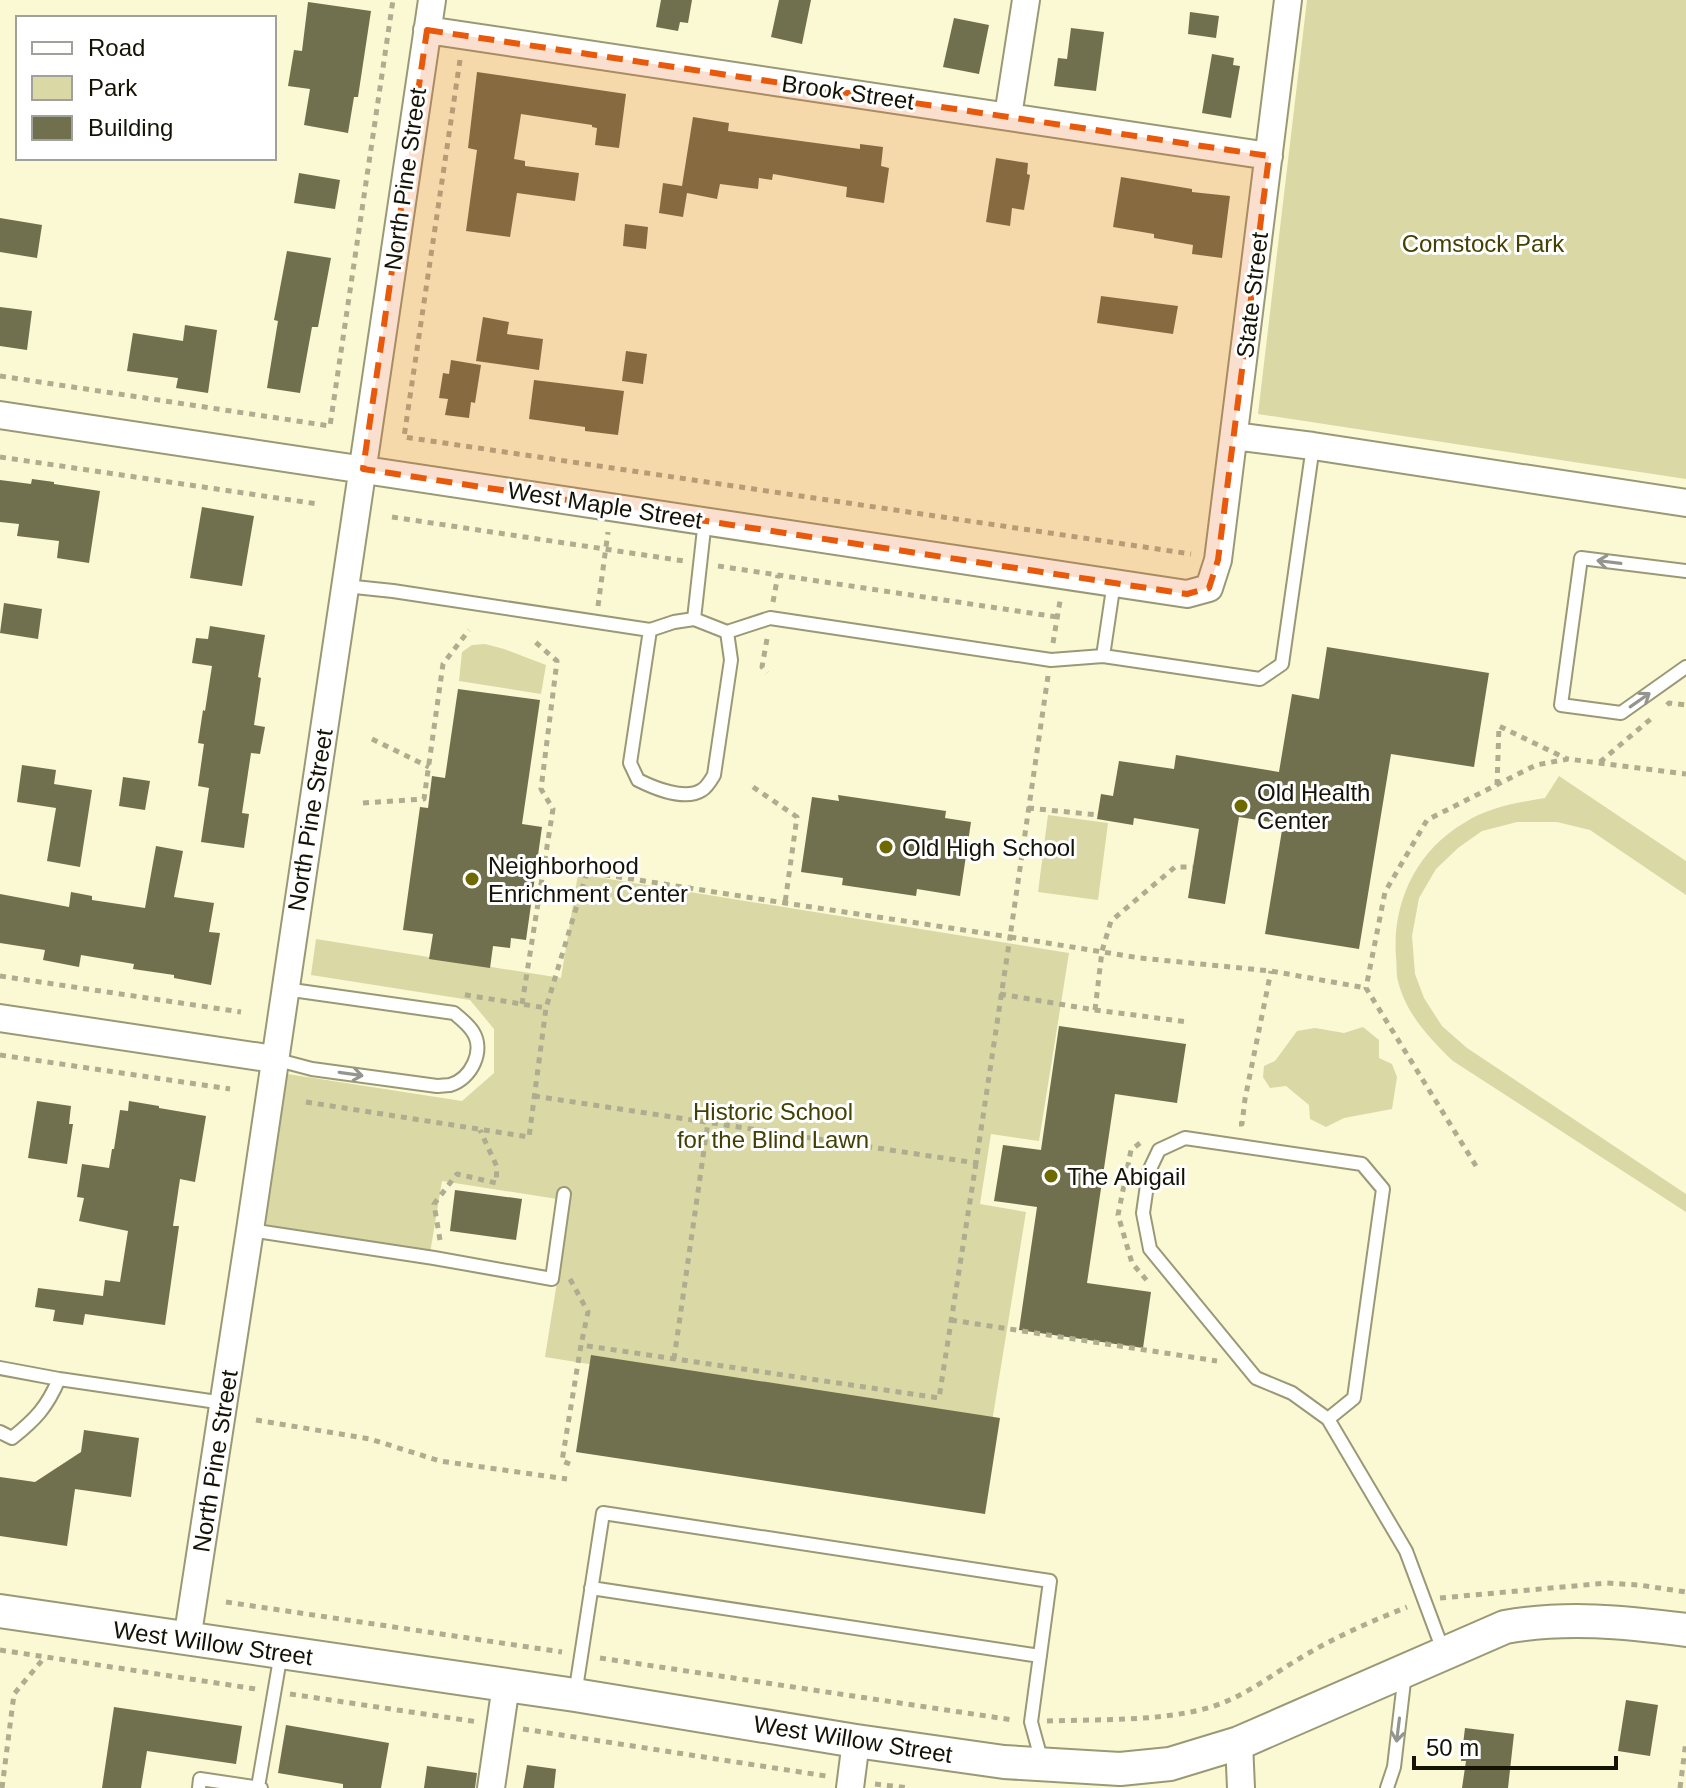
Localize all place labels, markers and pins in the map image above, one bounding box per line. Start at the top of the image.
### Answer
place label: Old Health Center [1257,779,1370,834]
marker: Old Health Center [1232,797,1250,815]
place label: Old High School [902,834,1075,861]
marker: Old High School [877,838,895,856]
place label: Neighborhood Enrichment Center [488,852,688,907]
marker: Neighborhood Enrichment Center [463,870,481,888]
place label: The Abigail [1067,1163,1186,1190]
marker: The Abigail [1042,1167,1060,1185]

